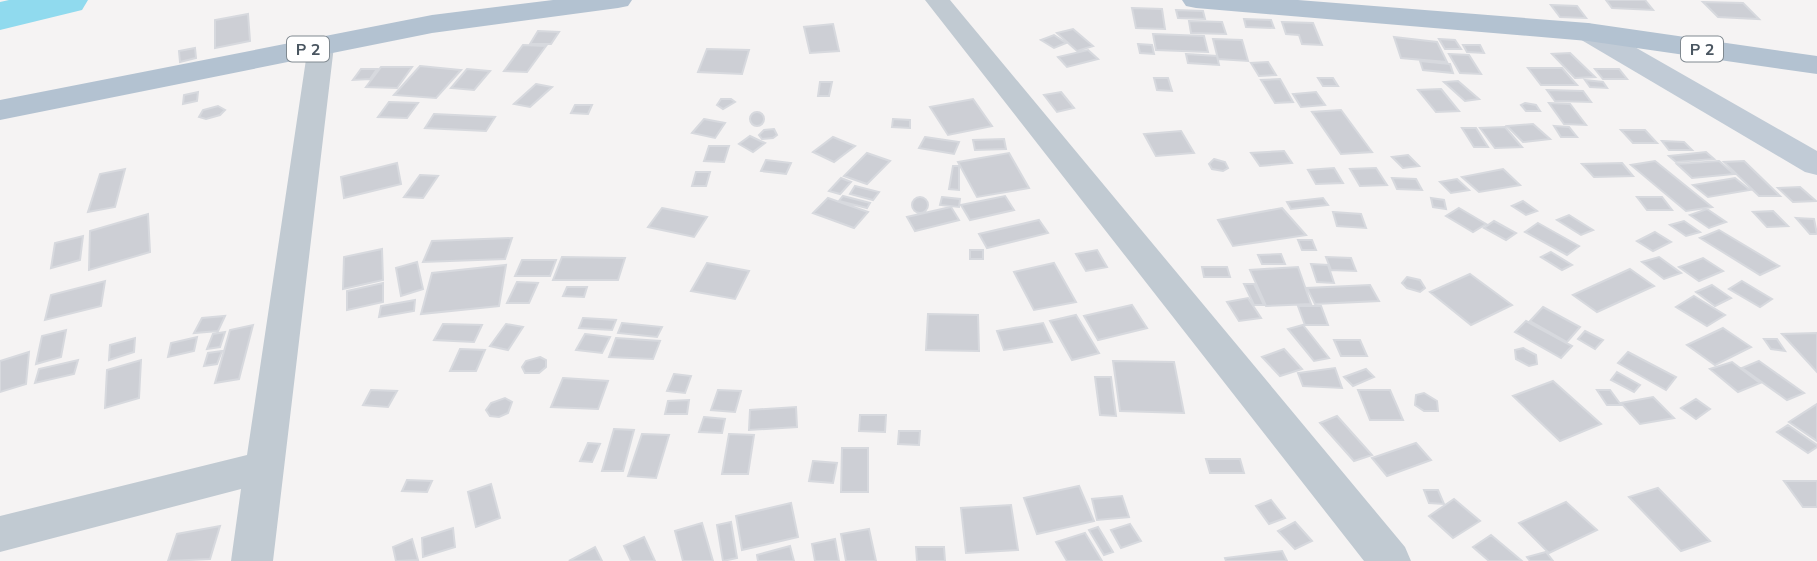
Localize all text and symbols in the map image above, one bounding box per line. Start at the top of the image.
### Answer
road number: P 2 [287,36,329,61]
road number: P 2 [1681,36,1723,61]

